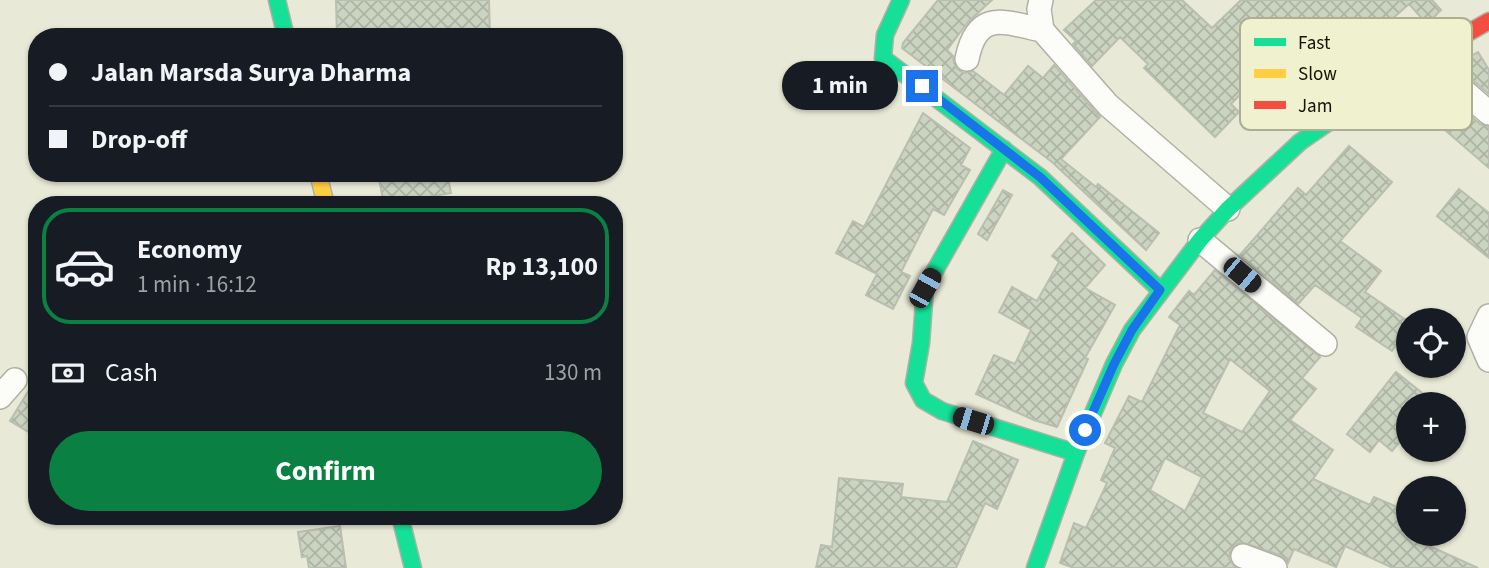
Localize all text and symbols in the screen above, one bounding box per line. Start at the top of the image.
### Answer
legend [1240,18,1472,130]
text: Fast [1298,30,1331,57]
text: Jalan Marsda Surya Dharma [91,54,411,91]
text: Slow [1298,61,1337,88]
callout: 1 min [782,62,898,110]
text: 1 min [812,69,868,102]
route end [906,70,938,102]
text: Jam [1298,93,1332,120]
text: Drop-off [91,121,187,158]
text: Economy [137,231,242,268]
icon: car [53,235,116,298]
text: Rp 13,100 [486,248,598,285]
car [1220,253,1265,297]
car [906,265,945,311]
text: 1 min · 16:12 [137,268,257,301]
map controls [1396,308,1466,546]
button: locate [1396,308,1466,378]
icon: cash [49,354,87,392]
text: Cash [105,354,158,391]
text: 130 m [544,356,602,389]
button: + [1396,392,1466,462]
car [950,405,997,437]
route start [1069,414,1101,446]
button: Confirm [49,431,602,511]
button: − [1396,476,1466,546]

